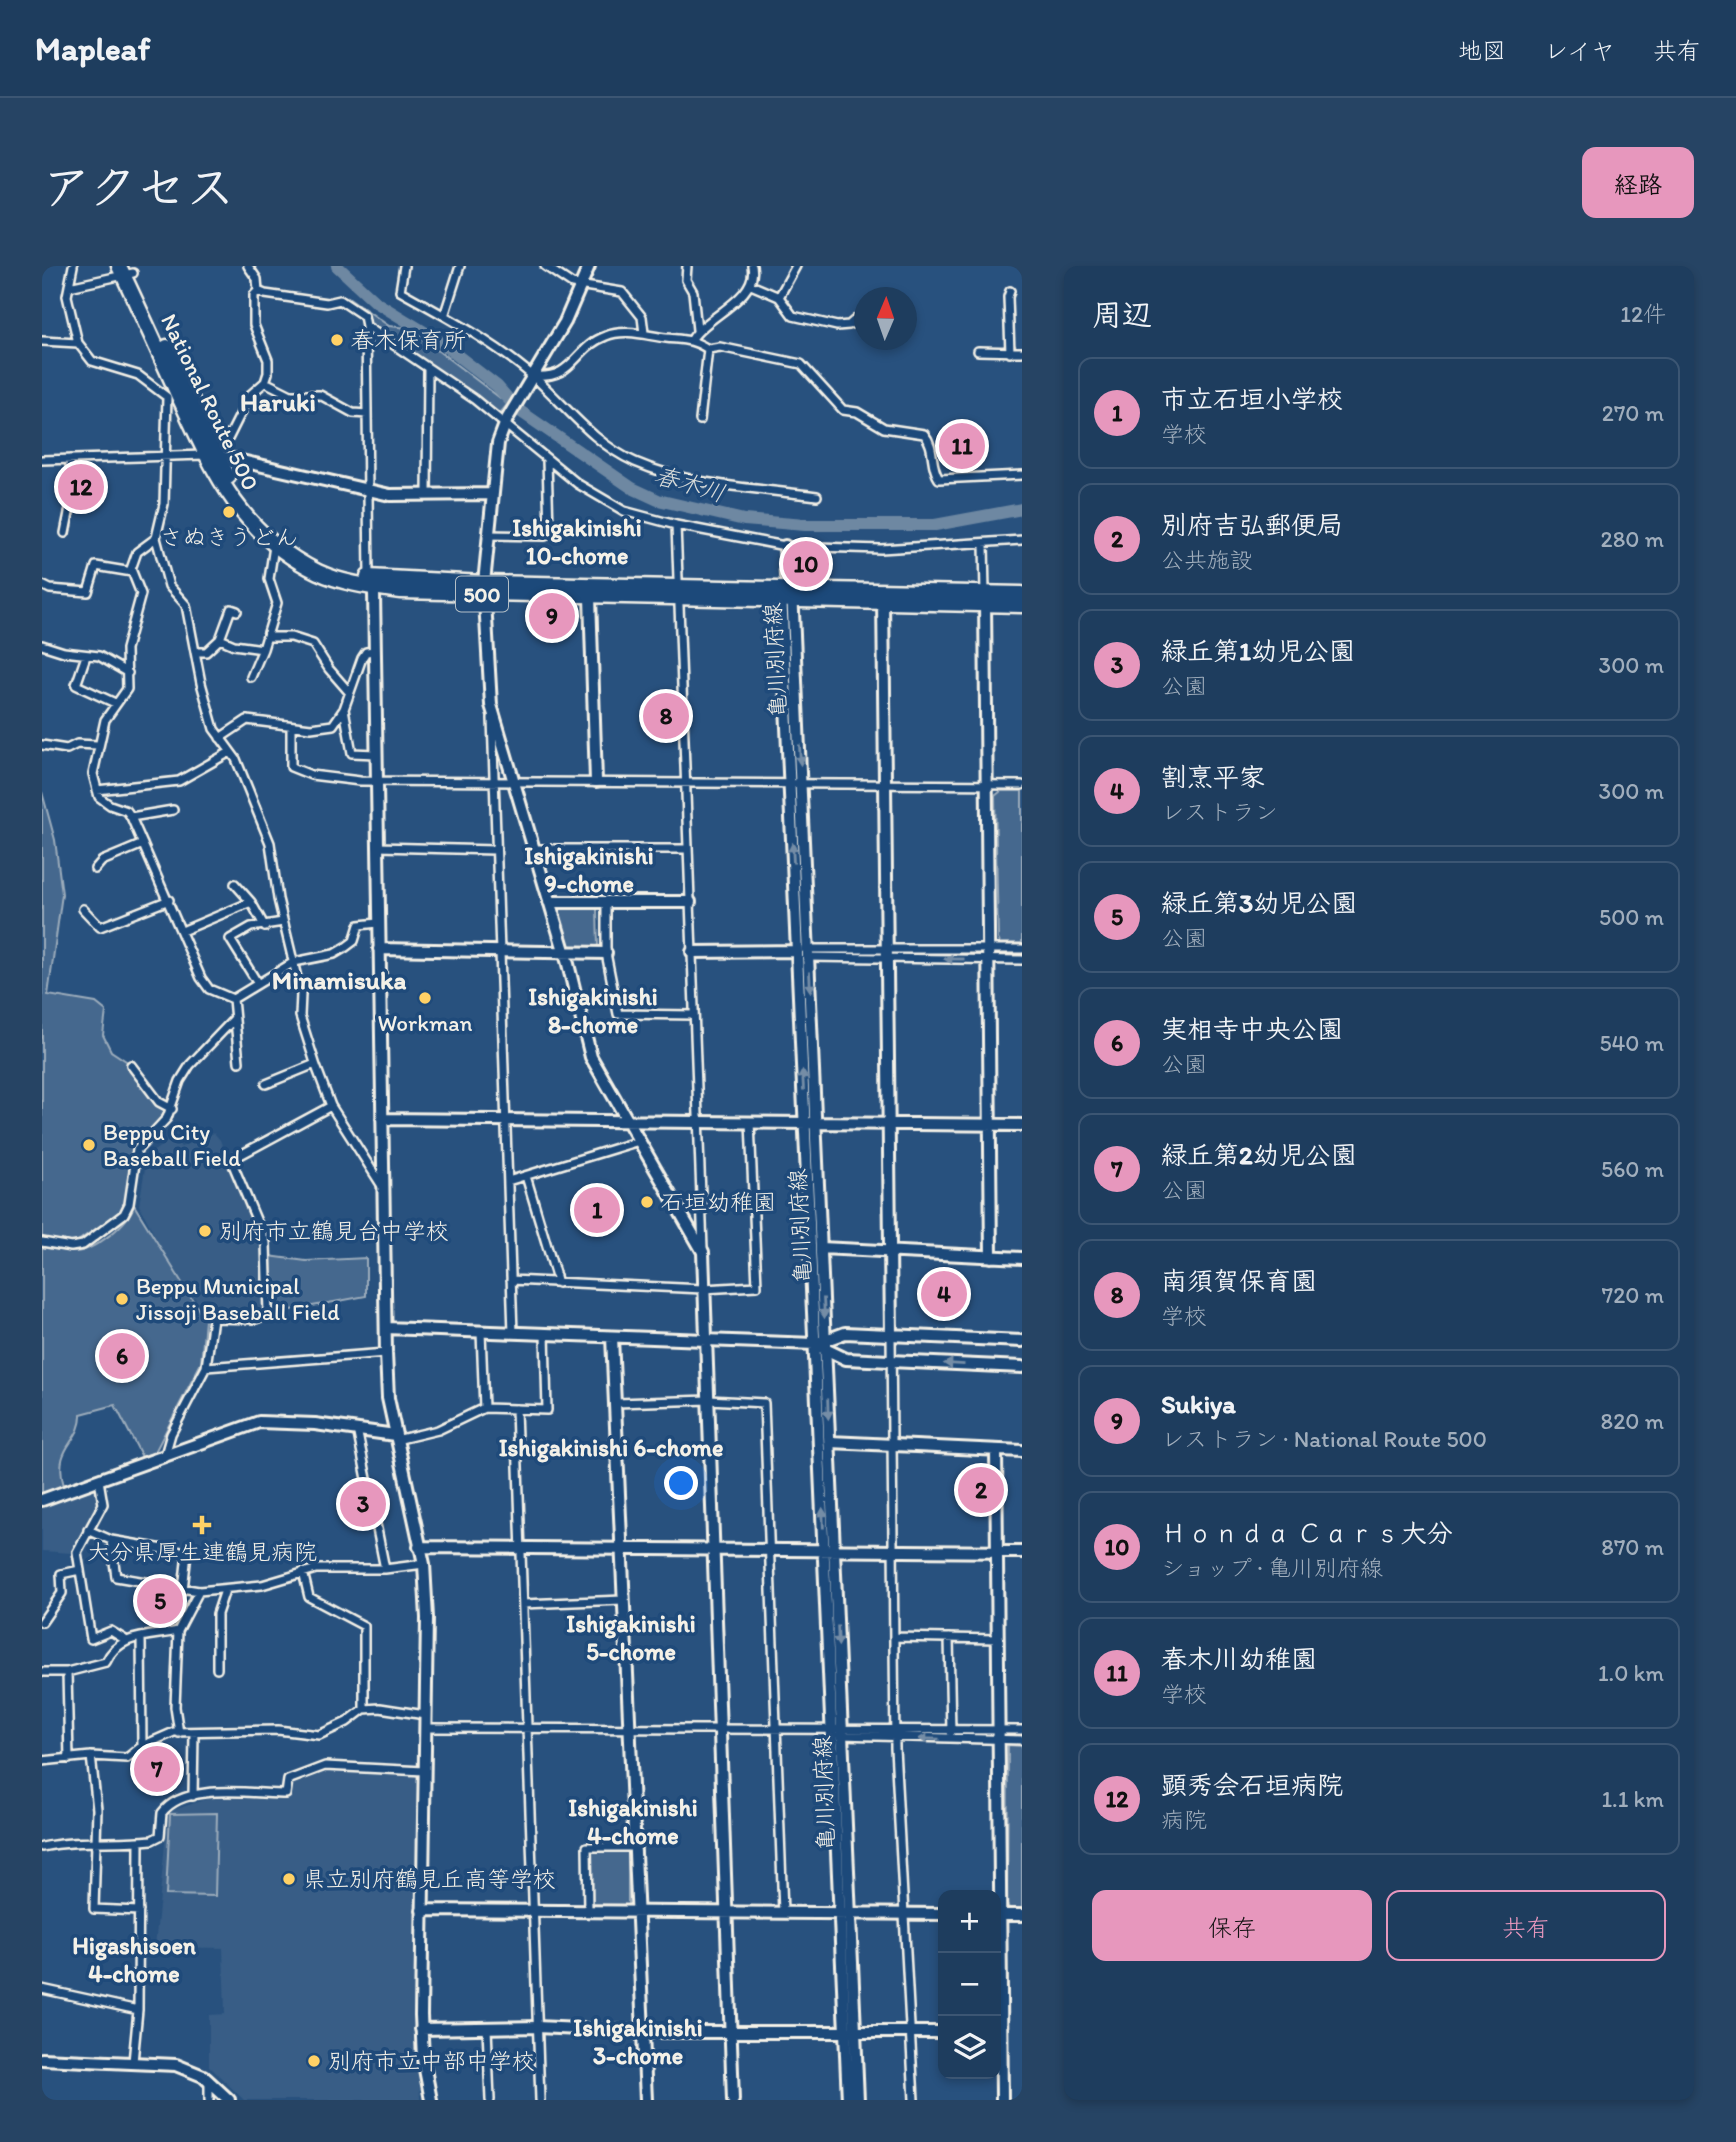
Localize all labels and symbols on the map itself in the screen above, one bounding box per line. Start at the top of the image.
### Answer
north arrow [854,287,917,350]
street label: National Route 500 [155,309,265,495]
place label: 春木保育所 [351,326,466,354]
marker: 春木保育所 [329,332,345,348]
district label: Haruki [240,386,316,418]
pin: 11 [939,420,985,472]
water label: 春木川 [651,460,729,508]
pin: 12 [58,461,104,513]
marker: さぬきうどん [221,504,237,520]
district label: Ishigakinishi 10-chome [512,513,642,570]
place label: さぬきうどん [160,523,298,551]
pin: 10 [783,538,829,590]
road number: 500 [456,576,508,612]
pin: 9 [529,590,575,642]
street label: 亀川別府線 [758,602,792,718]
pin: 8 [643,690,689,742]
one-way arrow [794,744,805,766]
district label: Ishigakinishi 9-chome [524,841,654,898]
one-way arrow [788,842,799,864]
one-way arrow [943,953,965,965]
district label: Minamisuka [272,964,406,996]
one-way arrow [804,972,815,994]
district label: Ishigakinishi 8-chome [528,982,658,1039]
marker: Workman [417,990,433,1006]
place label: Workman [377,1009,473,1037]
one-way arrow [798,1069,809,1091]
place label: Beppu City Baseball Field [103,1118,241,1172]
marker: Beppu City Baseball Field [81,1137,97,1153]
street label: 亀川別府線 [783,1168,817,1284]
pin: 1 [574,1184,620,1236]
place label: 石垣幼稚園 [661,1188,776,1216]
marker: 石垣幼稚園 [639,1194,655,1210]
place label: 別府市立鶴見台中学校 [219,1217,449,1245]
marker: 別府市立鶴見台中学校 [197,1223,213,1239]
pin: 4 [921,1268,967,1320]
place label: Beppu Municipal Jissoji Baseball Field [136,1272,340,1326]
marker: Beppu Municipal Jissoji Baseball Field [114,1291,130,1307]
one-way arrow [819,1297,830,1319]
pin: 6 [99,1330,145,1382]
one-way arrow [943,1358,965,1369]
one-way arrow [823,1398,834,1420]
district label: Ishigakinishi 6-chome [499,1433,723,1463]
pin: 2 [958,1464,1004,1516]
your location [664,1466,698,1500]
pin: 3 [340,1478,386,1530]
one-way arrow [817,1507,828,1529]
marker: 大分県厚生連鶴見病院 [192,1515,212,1535]
place label: 大分県厚生連鶴見病院 [87,1538,317,1566]
pin: 5 [137,1575,183,1627]
district label: Ishigakinishi 5-chome [566,1609,696,1666]
one-way arrow [833,1625,844,1647]
one-way arrow [918,1733,940,1744]
street label: 亀川別府線 [808,1735,840,1851]
pin: 7 [134,1743,180,1795]
district label: Ishigakinishi 4-chome [568,1793,698,1850]
place label: 県立別府鶴見丘高等学校 [303,1865,556,1893]
marker: 県立別府鶴見丘高等学校 [281,1871,297,1887]
district label: Higashisoen 4-chome [72,1931,196,1988]
district label: Ishigakinishi 3-chome [573,2013,703,2070]
place label: 別府市立中部中学校 [328,2047,535,2075]
marker: 別府市立中部中学校 [306,2053,322,2069]

